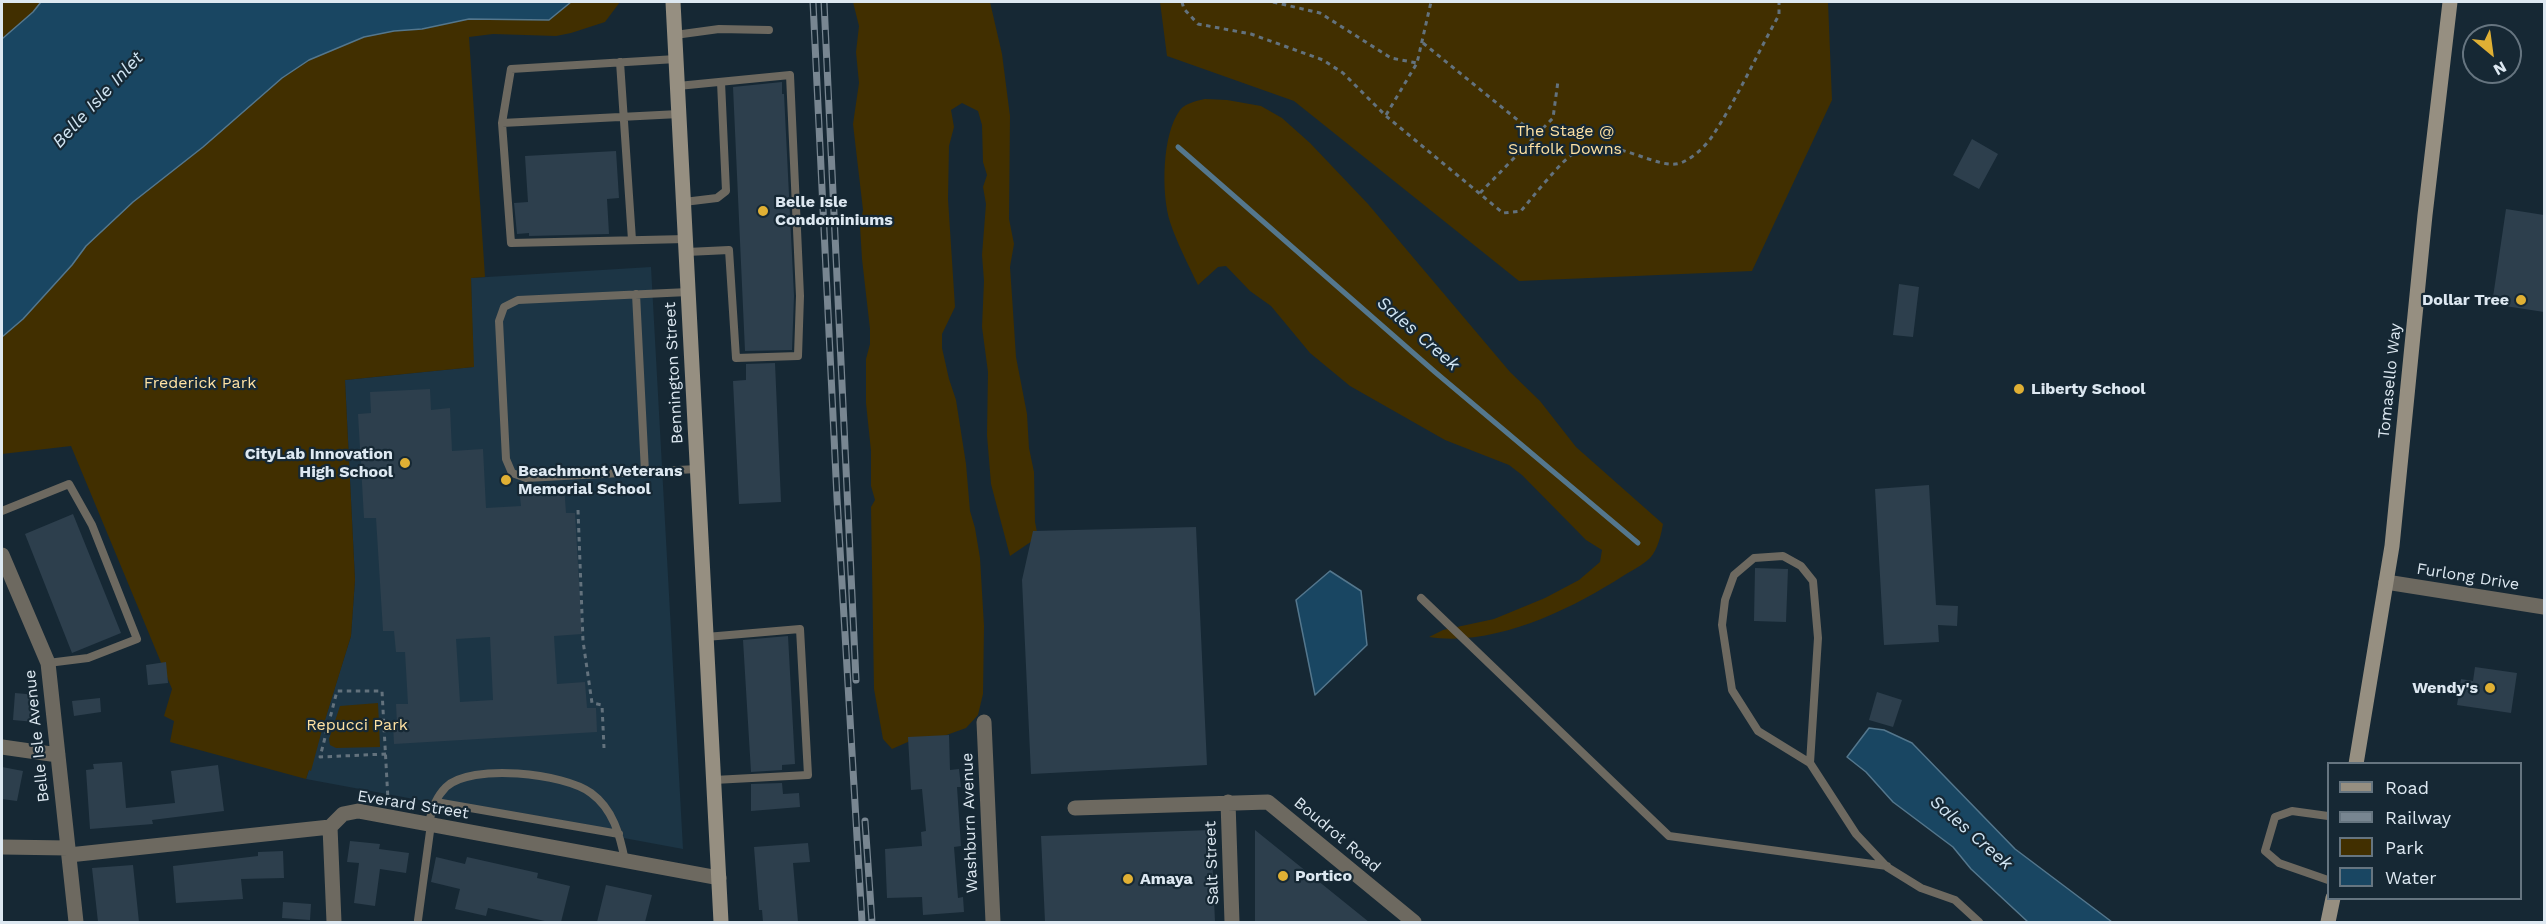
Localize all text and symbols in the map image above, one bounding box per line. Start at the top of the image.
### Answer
north arrow [2462,24,2522,84]
water label: Belle Isle Inlet [48,48,148,152]
text: N [2490,57,2510,80]
park label: The Stage @ Suffolk Downs [1508,121,1622,159]
place label: Belle Isle Condominiums [775,192,893,230]
marker: Belle Isle Condominiums [756,204,770,218]
place label: Dollar Tree [2422,290,2509,310]
water label: Sales Creek [1372,292,1464,376]
marker: Dollar Tree [2514,293,2528,307]
street label: Bennington Street [661,302,687,444]
street label: Tomasello Way [2374,322,2406,440]
park label: Frederick Park [144,373,256,393]
place label: Liberty School [2031,379,2146,399]
marker: Liberty School [2012,382,2026,396]
place label: CityLab Innovation High School [245,444,393,482]
marker: CityLab Innovation High School [398,456,412,470]
place label: Beachmont Veterans Memorial School [518,461,682,499]
marker: Beachmont Veterans Memorial School [499,473,513,487]
street label: Furlong Drive [2415,559,2521,595]
street label: Belle Isle Avenue [20,669,54,803]
place label: Wendy's [2412,678,2478,698]
marker: Wendy's [2483,681,2497,695]
park label: Repucci Park [306,715,408,735]
street label: Washburn Avenue [958,752,982,894]
legend [2327,762,2522,900]
text: Road [2385,777,2429,798]
street label: Everard Street [356,787,470,823]
water label: Sales Creek [1925,791,2017,875]
street label: Boudrot Road [1290,793,1384,877]
text: Railway [2385,807,2451,828]
street label: Salt Street [1201,821,1223,905]
text: Park [2385,837,2424,858]
place label: Portico [1295,866,1352,886]
text: Water [2385,867,2437,888]
place label: Amaya [1140,869,1193,889]
marker: Portico [1276,869,1290,883]
marker: Amaya [1121,872,1135,886]

